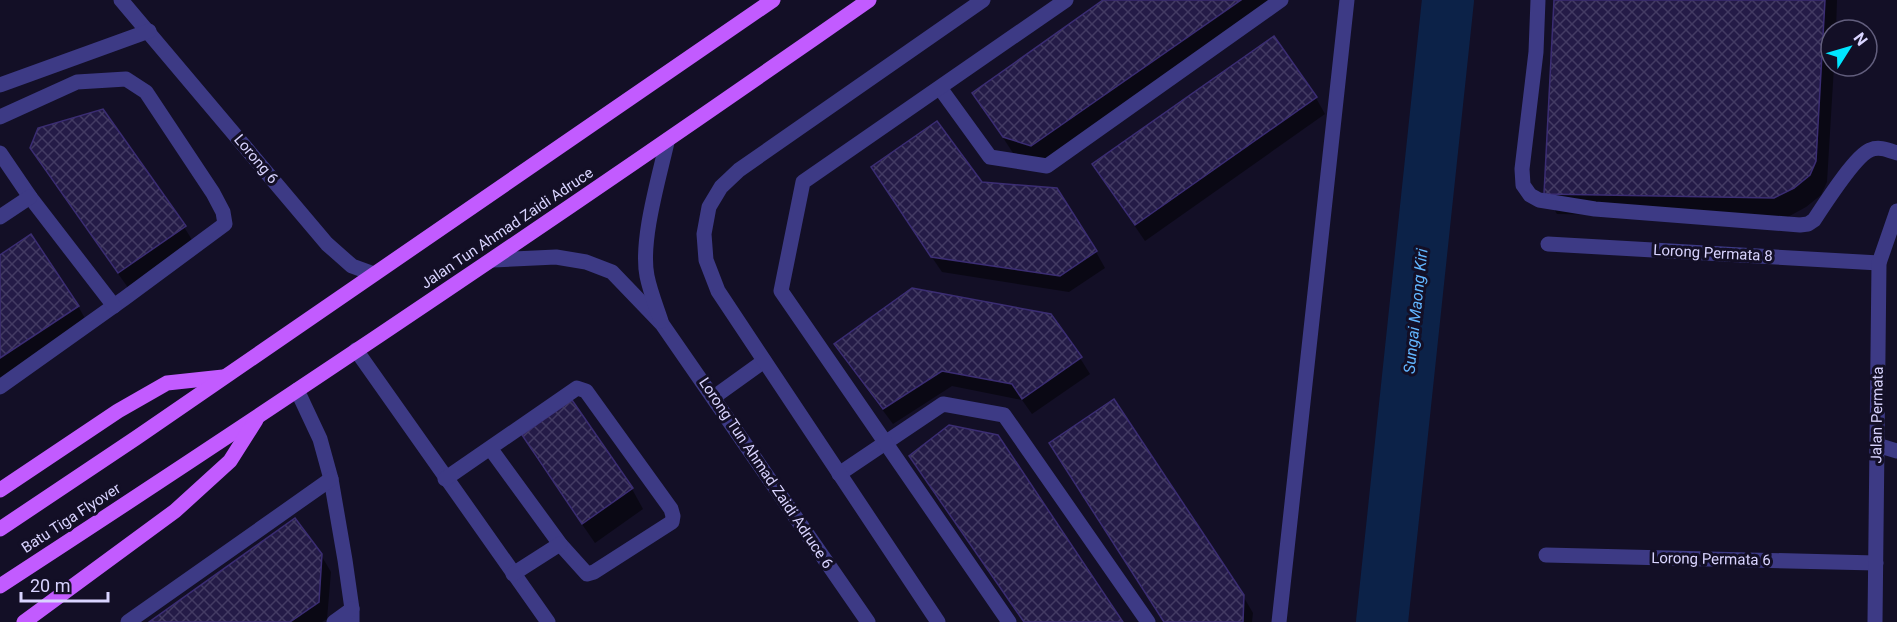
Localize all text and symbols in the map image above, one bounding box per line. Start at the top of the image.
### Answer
north arrow [1819,18,1879,78]
text: N [1850,29,1872,50]
street label: Lorong 6 [230,131,282,187]
street label: Jalan Tun Ahmad Zaidi Adruce [417,163,597,293]
street label: Lorong Permata 8 [1653,241,1773,265]
water label: Sungai Maong Kiri [1399,247,1432,375]
street label: Jalan Permata [1867,366,1887,464]
street label: Lorong Tun Ahmad Zaidi Adruce 6 [695,374,837,572]
street label: Batu Tiga Flyover [18,479,124,557]
street label: Lorong Permata 6 [1651,549,1771,569]
scale bar [21,565,108,603]
text: 20 m [30,575,70,596]

